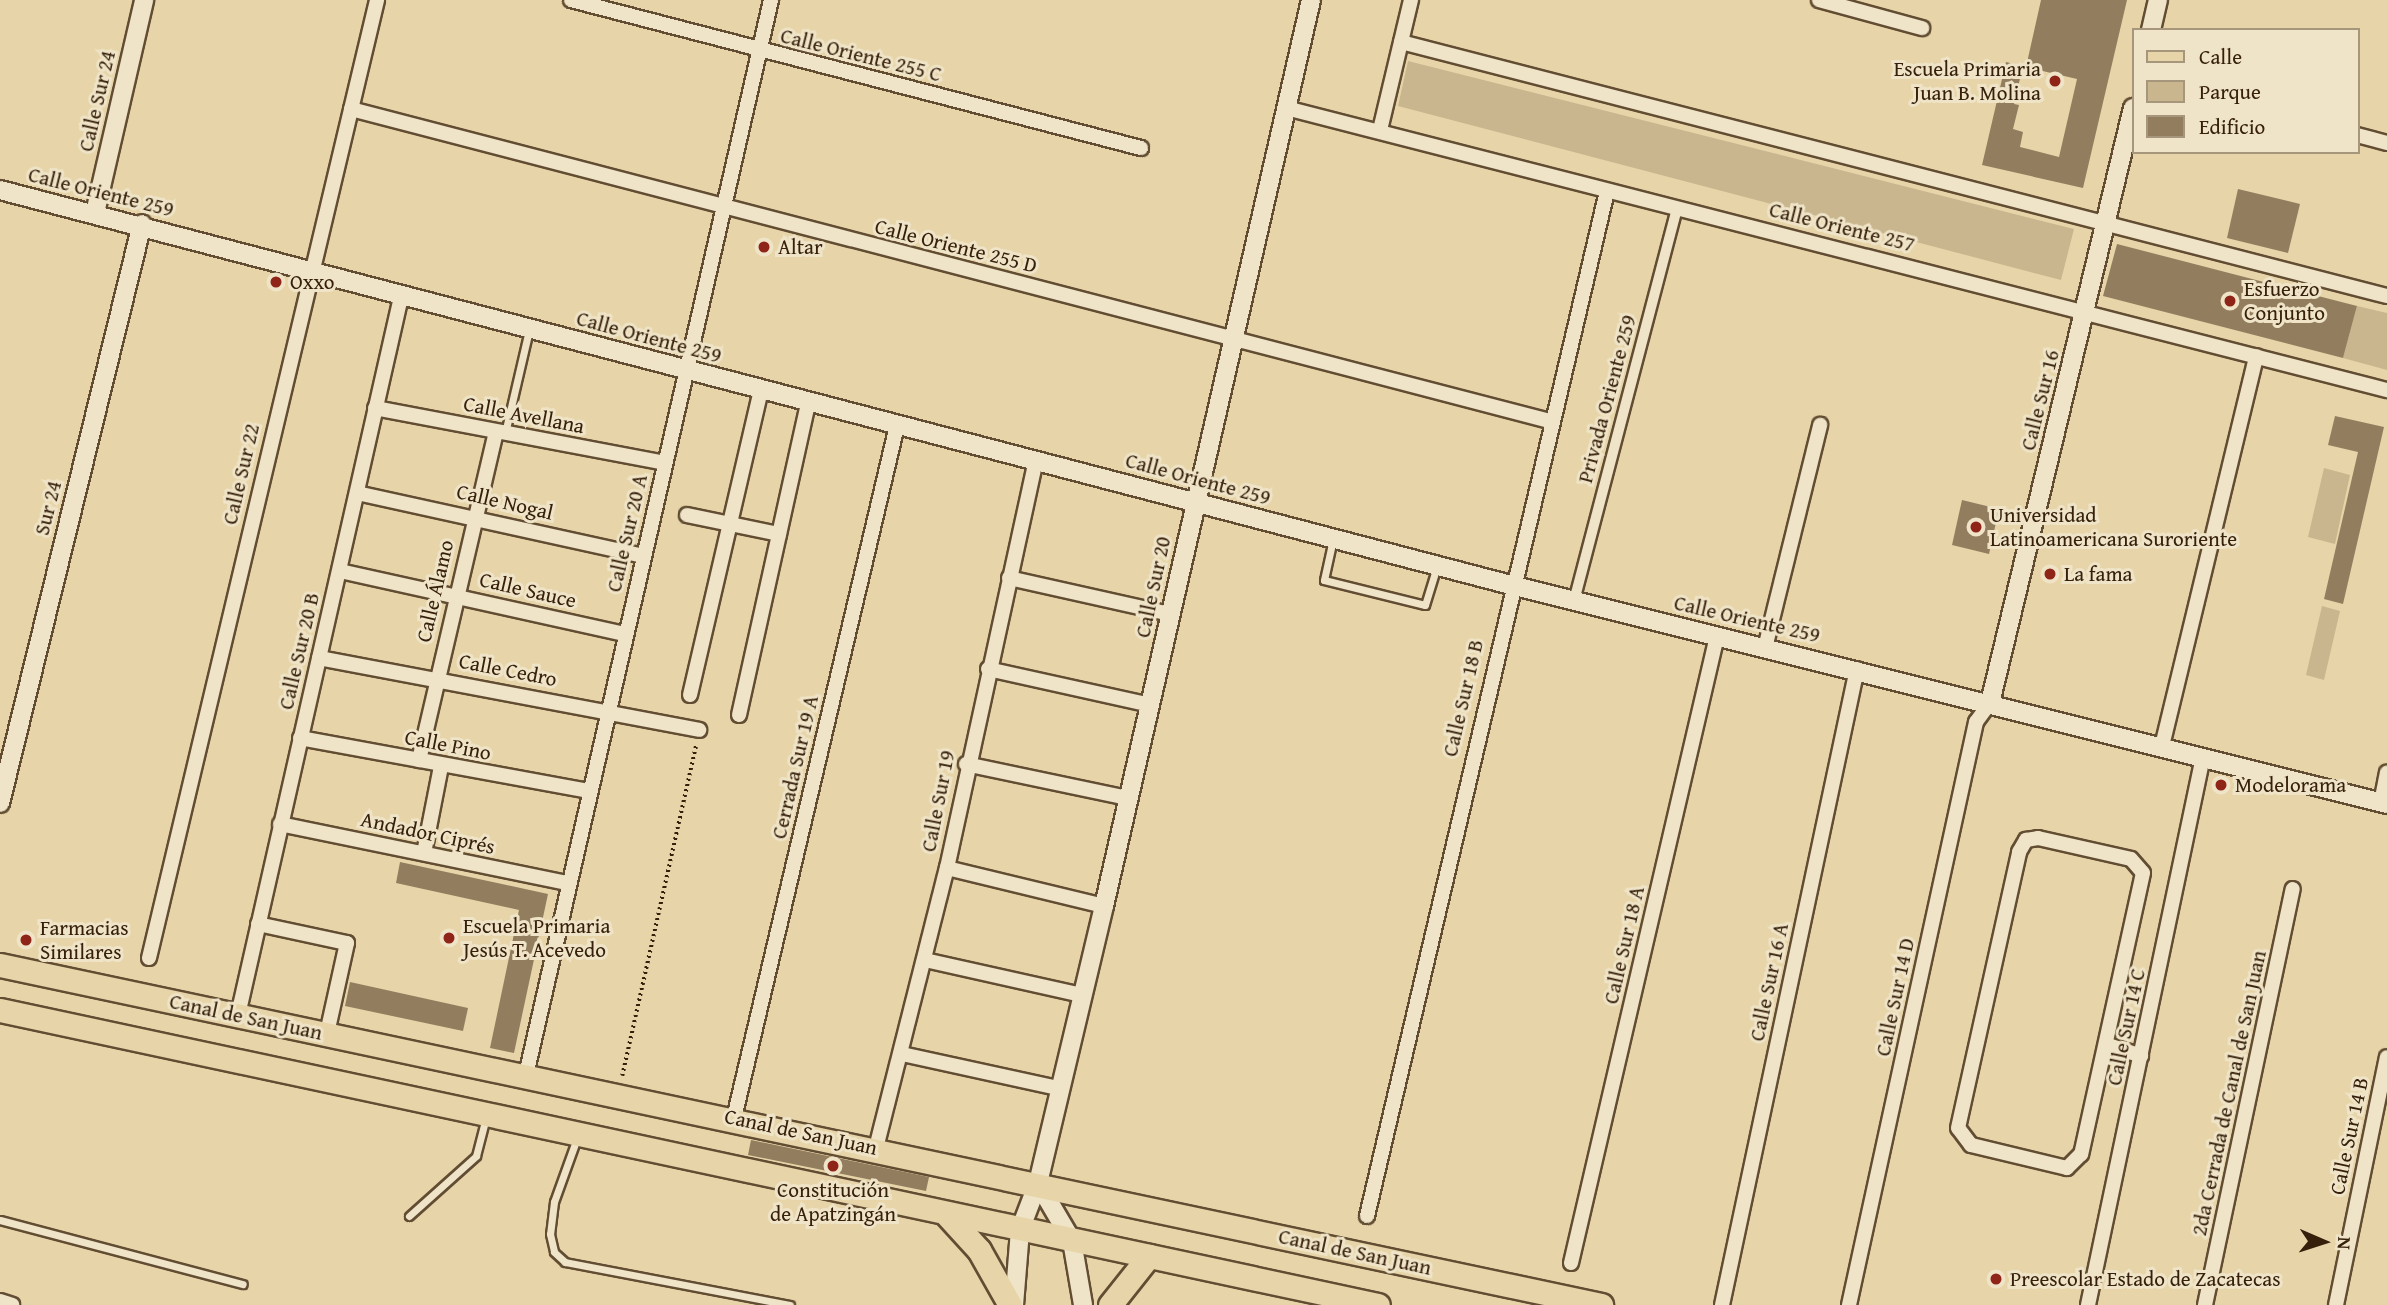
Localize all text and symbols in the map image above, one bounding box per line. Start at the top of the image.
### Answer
street label: Calle Oriente 255 C [778,23,944,87]
legend [2132,28,2359,154]
text: Calle [2199,41,2242,72]
street label: Calle Sur 24 [73,48,121,154]
place label: Escuela Primaria Juan B. Molina [1894,56,2041,106]
marker: Escuela Primaria Juan B. Molina [2047,73,2063,89]
text: Parque [2199,76,2261,107]
text: Edificio [2199,111,2265,142]
street label: Calle Oriente 259 [26,162,176,222]
street label: Calle Oriente 257 [1767,197,1917,257]
street label: Calle Oriente 255 D [872,214,1040,278]
place label: Altar [778,234,823,260]
marker: Altar [756,239,772,255]
place label: Oxxo [290,269,334,295]
marker: Oxxo [268,274,284,290]
place label: Esfuerzo Conjunto [2244,276,2325,326]
marker: Esfuerzo Conjunto [2222,293,2238,309]
street label: Calle Oriente 259 [574,306,724,368]
street label: Privada Oriente 259 [1572,312,1642,486]
street label: Calle Sur 16 [2015,347,2065,453]
street label: Calle Avellana [461,391,587,439]
street label: Calle Sur 22 [217,421,265,527]
street label: Calle Oriente 259 [1123,448,1273,510]
street label: Calle Sur 20 A [601,472,653,594]
street label: Sur 24 [29,478,67,538]
street label: Calle Nogal [454,479,556,525]
place label: Universidad Latinoamericana Suroriente [1990,502,2237,552]
marker: Universidad Latinoamericana Suroriente [1968,519,1984,535]
street label: Calle Sur 20 [1130,534,1176,640]
street label: Calle Álamo [411,537,459,645]
place label: La fama [2064,561,2133,587]
marker: La fama [2042,566,2058,582]
street label: Calle Sauce [477,567,579,613]
street label: Calle Sur 20 B [273,590,325,712]
street label: Calle Oriente 259 [1672,590,1822,648]
street label: Calle Sur 18 B [1437,637,1489,759]
street label: Calle Cedro [457,648,559,692]
street label: Cerrada Sur 19 A [766,693,824,841]
street label: Calle Pino [403,724,493,766]
street label: Calle Sur 19 [916,748,960,854]
place label: Modelorama [2235,772,2346,798]
marker: Modelorama [2213,777,2229,793]
street label: Andador Ciprés [359,807,497,859]
street label: Calle Sur 18 A [1598,884,1650,1006]
place label: Escuela Primaria Jesús T. Acevedo [463,913,610,963]
place label: Farmacias Similares [40,915,129,965]
street label: Calle Sur 16 A [1744,921,1794,1043]
marker: Escuela Primaria Jesús T. Acevedo [441,930,457,946]
marker: Farmacias Similares [18,932,34,948]
street label: Calle Sur 14 D [1870,936,1920,1058]
street label: 2da Cerrada de Canal de San Juan [2186,948,2272,1238]
street label: Calle Sur 14 C [2101,966,2151,1088]
street label: Canal de San Juan [167,989,325,1045]
street label: Calle Sur 14 B [2324,1075,2374,1197]
street label: Canal de San Juan [722,1104,880,1160]
marker: Constitución de Apatzingán [825,1158,841,1174]
place label: Constitución de Apatzingán [770,1177,896,1227]
north arrow [2289,1207,2359,1277]
street label: Canal de San Juan [1276,1224,1434,1280]
text: N [2331,1236,2359,1250]
place label: Preescolar Estado de Zacatecas [2010,1266,2280,1292]
marker: Preescolar Estado de Zacatecas [1988,1271,2004,1287]

